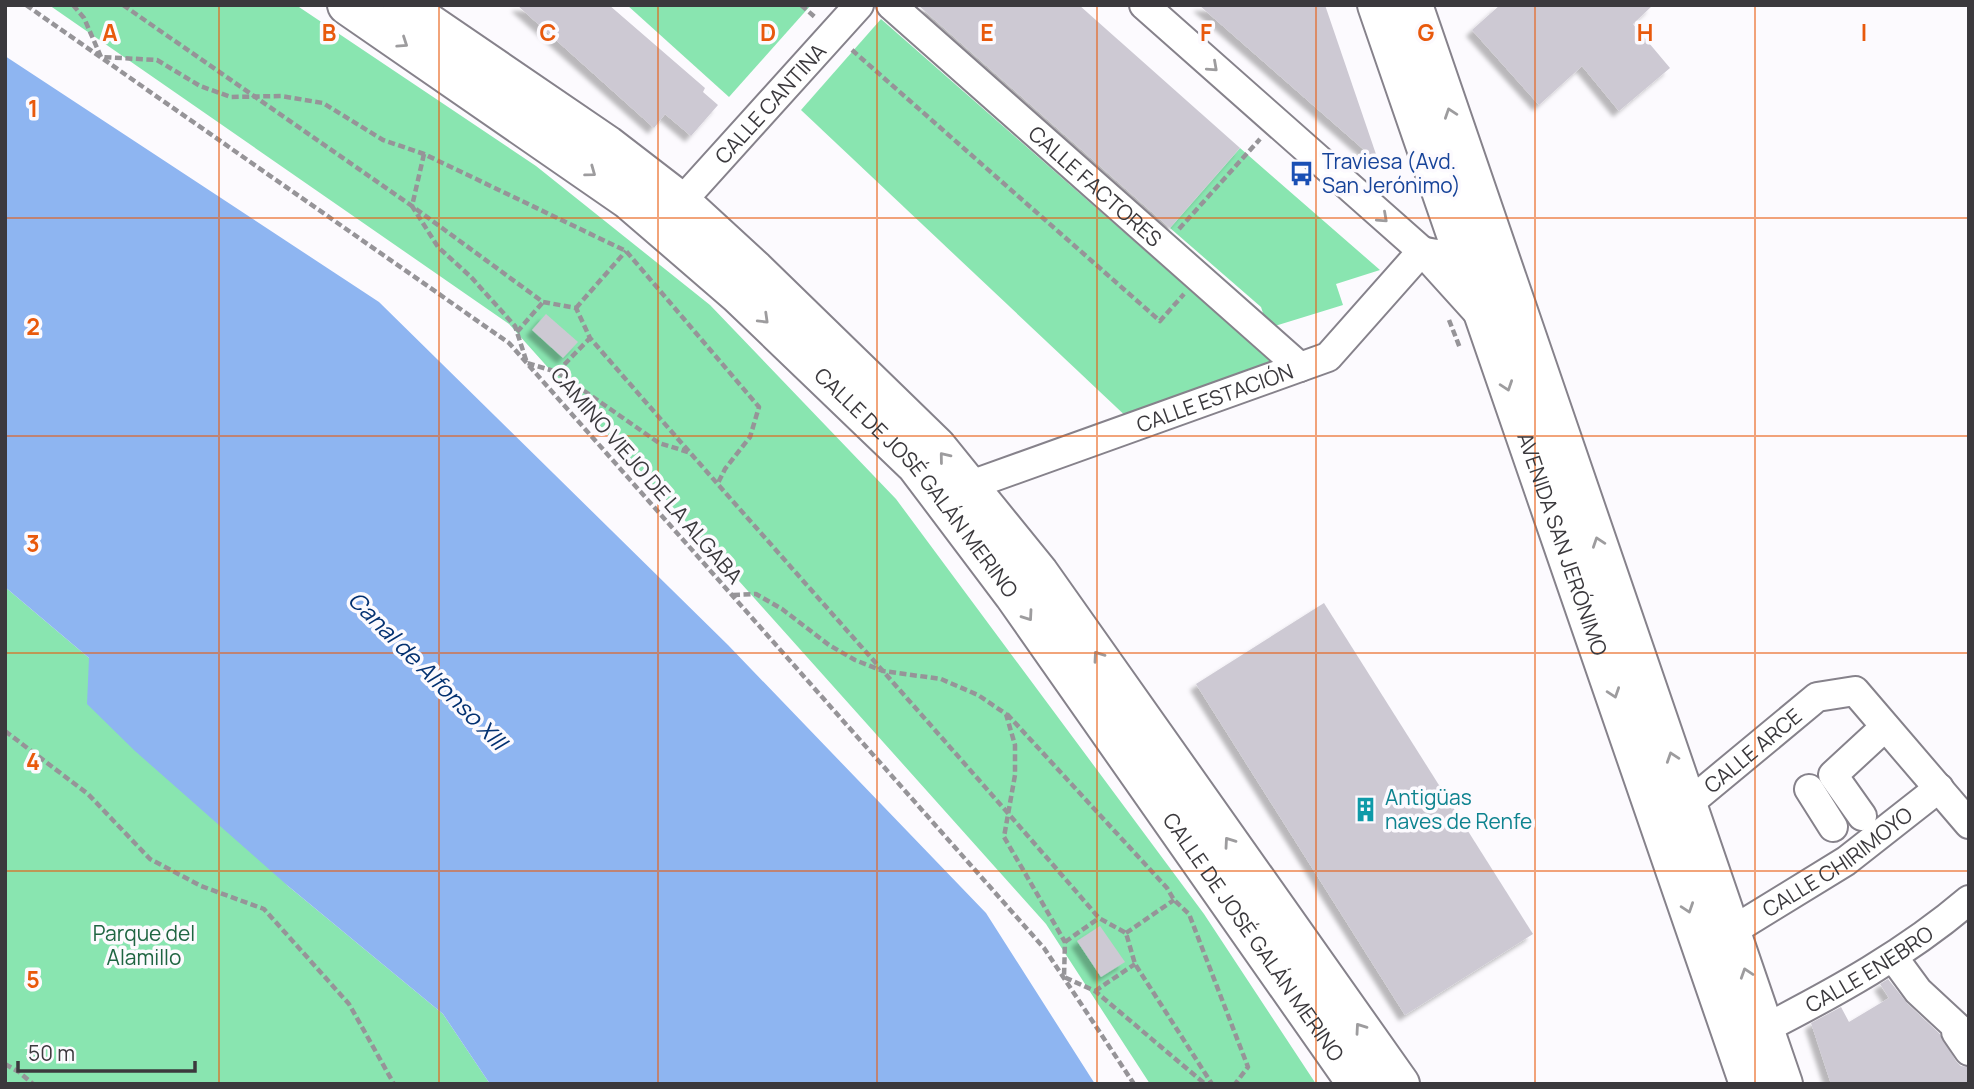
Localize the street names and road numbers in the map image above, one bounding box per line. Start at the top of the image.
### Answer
street label: CALLE CANTINA [708,37,832,169]
street label: CALLE FACTORES [1023,119,1168,253]
street label: CALLE ESTACIÓN [1133,357,1297,439]
street label: CAMINO VIEJO DE LA ALGABA [545,361,749,589]
street label: CALLE DE JOSÉ GALÁN MERINO [809,361,1025,603]
street label: AVENIDA SAN JERÓNIMO [1511,429,1614,659]
street label: CALLE ARCE [1698,702,1807,799]
street label: CALLE CHIRIMOYO [1757,800,1918,923]
street label: CALLE DE JOSÉ GALÁN MERINO [1157,807,1351,1067]
street label: CALLE ENEBRO [1800,919,1939,1019]

